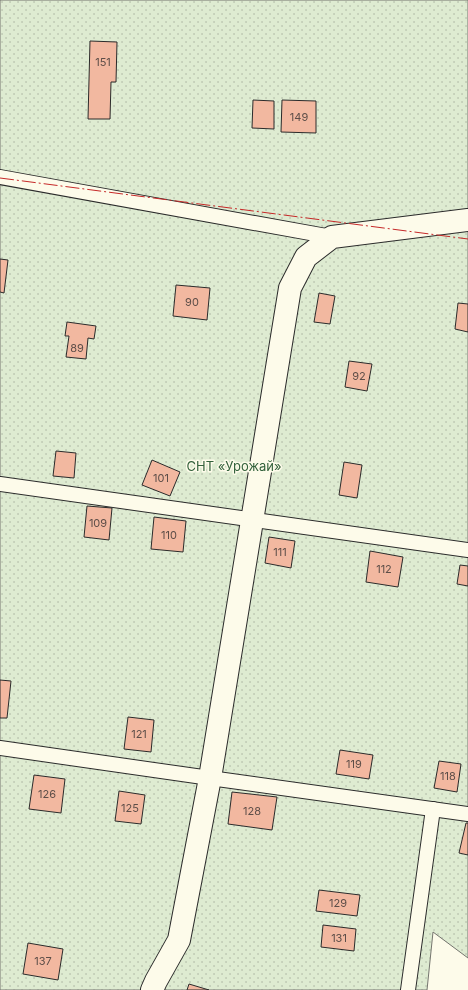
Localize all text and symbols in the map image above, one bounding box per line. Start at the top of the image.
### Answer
house number: 151 [95,55,111,69]
house number: 149 [290,110,308,124]
house number: 90 [185,295,199,309]
house number: 89 [70,341,84,355]
house number: 92 [352,369,366,383]
park label: СНТ «Урожай» [187,458,282,474]
house number: 101 [153,471,169,485]
house number: 109 [89,516,107,530]
house number: 110 [161,528,177,542]
house number: 111 [273,545,287,559]
house number: 112 [376,562,392,576]
house number: 121 [131,727,147,741]
house number: 119 [346,757,362,771]
house number: 118 [440,769,456,783]
house number: 126 [38,787,56,801]
house number: 125 [121,801,139,815]
house number: 128 [243,804,261,818]
house number: 129 [329,896,347,910]
house number: 131 [331,931,347,945]
house number: 137 [34,954,52,968]

